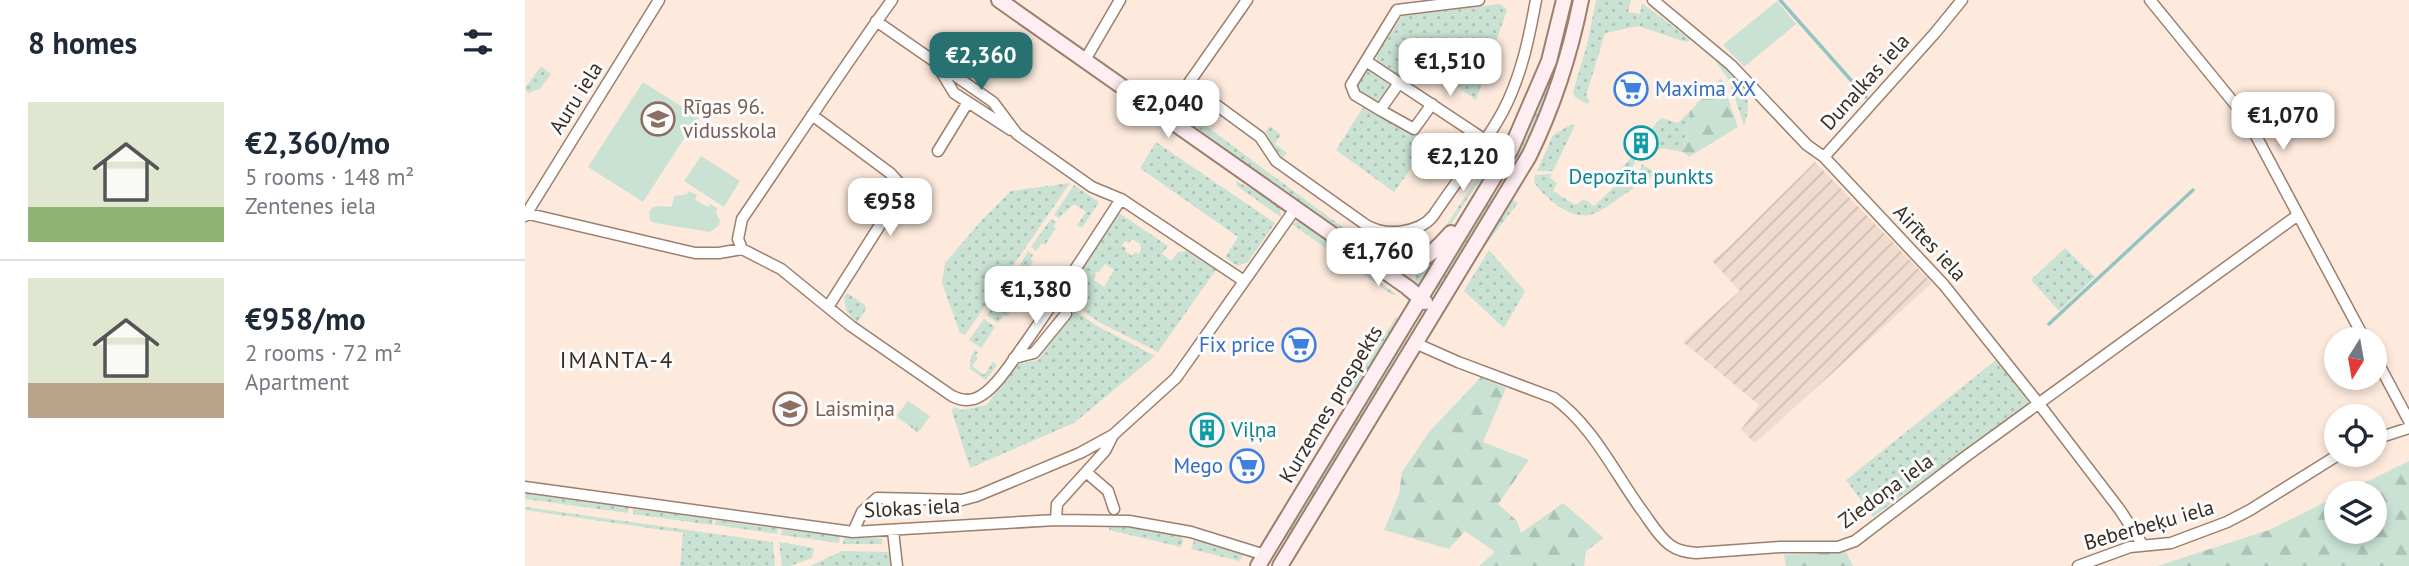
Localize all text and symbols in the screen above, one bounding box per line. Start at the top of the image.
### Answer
text: 8 homes [28,23,137,62]
icon: filters [459,23,497,61]
street label: Dunalkas iela [1814,28,1915,136]
pin: €2,360 [924,32,1038,92]
pin: €1,510 [1393,38,1507,98]
text: €2,360 [945,40,1017,69]
text: €1,510 [1414,46,1486,75]
street label: Auru iela [543,56,608,139]
supermarket icon: Maxima XX [1612,70,1650,108]
place label: Maxima XX [1655,75,1756,102]
pin: €2,040 [1111,80,1225,140]
text: €2,040 [1132,88,1204,117]
pin: €1,070 [2226,92,2340,152]
place label: Rīgas 96. vidusskola [683,93,777,144]
school or university icon: Rīgas 96. vidusskola [639,100,677,138]
text: €1,070 [2247,100,2319,129]
text: €2,360/mo [245,123,390,162]
building icon: Depozīta punkts [1622,124,1660,162]
icon: home [84,130,168,214]
pin: €2,120 [1406,134,1520,193]
text: €2,120 [1427,141,1499,170]
text: 5 rooms · 148 m² [245,162,414,191]
place label: Depozīta punkts [1568,163,1714,190]
pin: €958 [849,178,931,238]
text: €958 [864,186,916,215]
text: Zentenes iela [245,191,376,220]
street label: Airītes iela [1888,199,1973,287]
pin: €1,760 [1321,229,1435,288]
text: €1,760 [1342,236,1414,265]
pin: €1,380 [979,266,1093,326]
text: €1,380 [1000,274,1072,303]
text: €958/mo [245,299,366,338]
icon: home [84,306,168,390]
street label: Kurzemes prospekts [1273,320,1388,488]
supermarket icon: Fix price [1280,326,1318,364]
north arrow [2324,327,2387,390]
map controls [2324,327,2387,544]
place label: Fix price [1199,331,1275,358]
text: 2 rooms · 72 m² [245,338,402,367]
district label: IMANTA-4 [560,345,674,374]
text: Apartment [245,367,349,396]
school or university icon: Laismiņa [771,390,809,428]
place label: Laismiņa [815,395,895,422]
button: locate [2324,404,2387,467]
building icon: Viļņa [1188,411,1226,449]
place label: Viļņa [1230,416,1277,443]
supermarket icon: Mego [1228,447,1266,485]
street label: Ziedoņa iela [1833,447,1938,534]
place label: Mego [1173,452,1223,479]
button: layers [2324,481,2387,544]
street label: Slokas iela [863,491,961,524]
street label: Beberbeķu iela [2081,493,2217,556]

